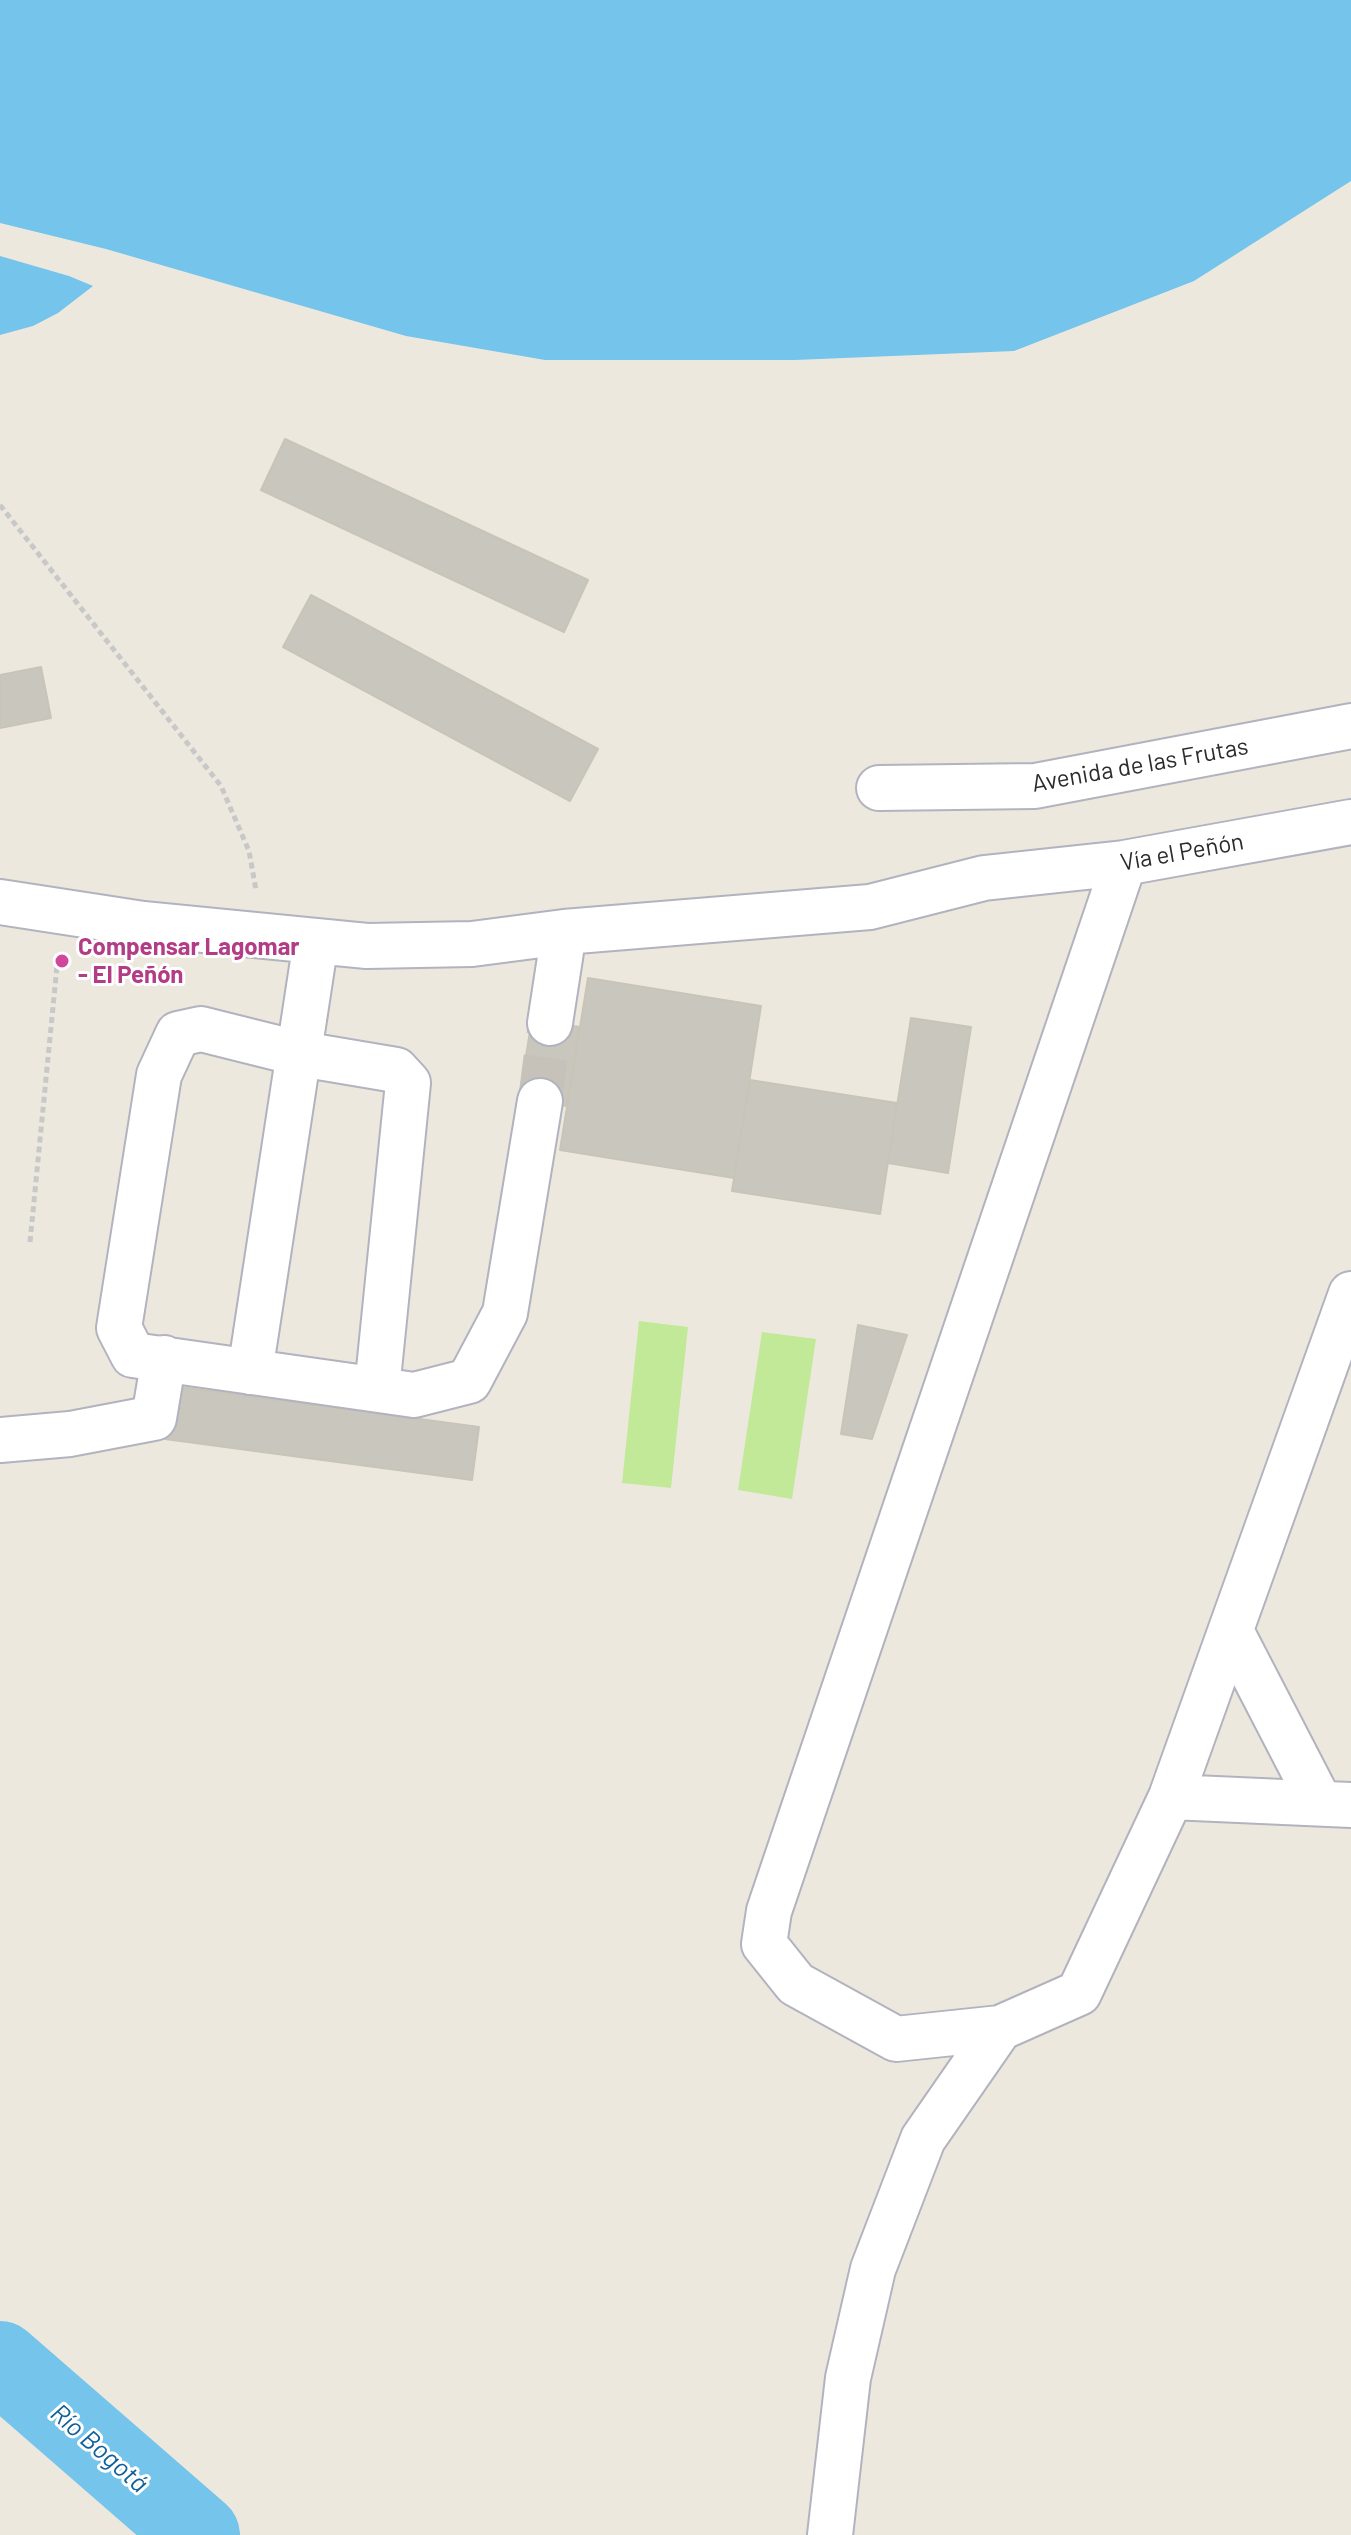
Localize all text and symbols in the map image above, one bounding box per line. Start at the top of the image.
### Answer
street label: Avenida de las Frutas [1030,732,1250,798]
street label: Vía el Peñón [1118,827,1246,877]
place label: Compensar Lagomar - El Peñón [78,933,299,989]
marker: Compensar Lagomar - El Peñón [53,952,71,970]
water label: Río Bogotá [44,2397,154,2499]

